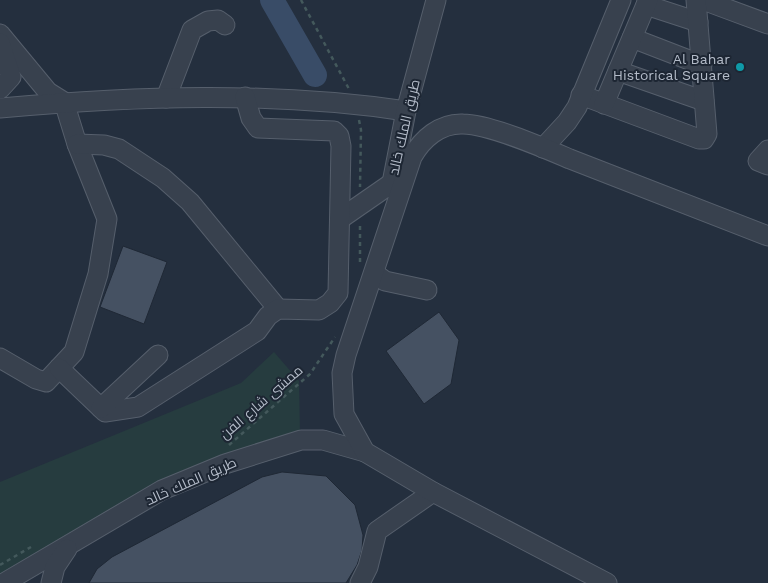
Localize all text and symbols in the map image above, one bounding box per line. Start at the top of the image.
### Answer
place label: Al Bahar Historical Square [613,51,730,83]
marker: Al Bahar Historical Square [734,61,746,73]
street label: طريق الملك خالد [385,78,424,177]
street label: ممشى شارع الفن [216,362,306,443]
street label: طريق الملك خالد [143,454,239,509]

